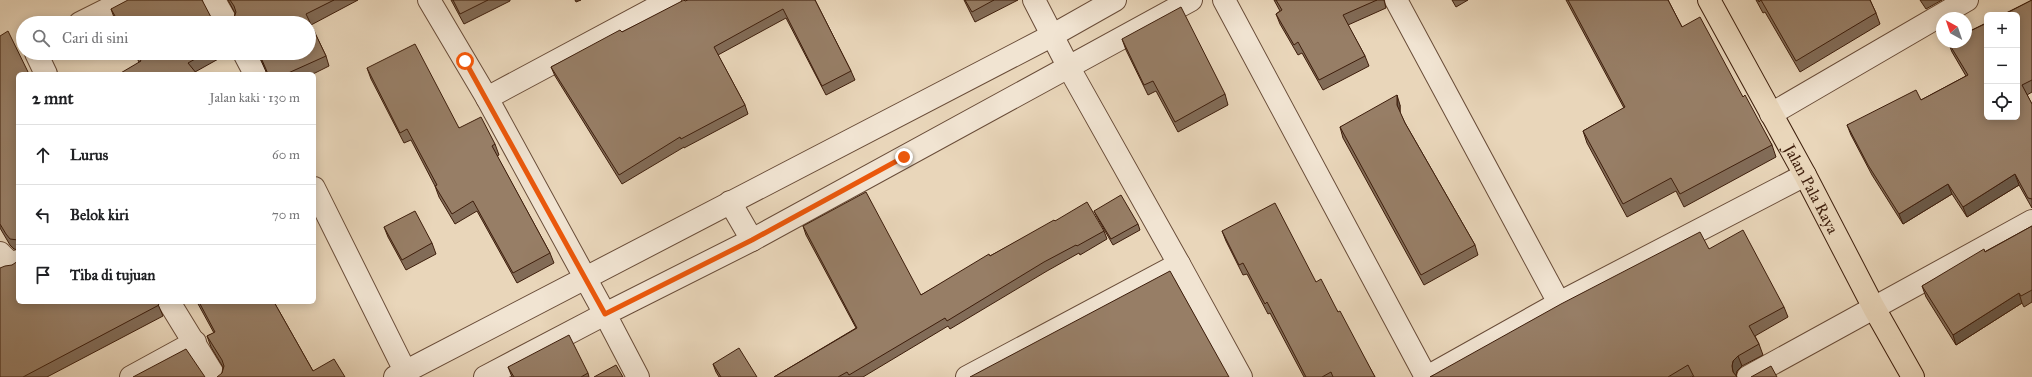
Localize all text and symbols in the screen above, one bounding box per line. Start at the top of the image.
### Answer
north arrow [1936,12,1972,48]
map controls [1984,12,2020,120]
button: + [1984,12,2020,48]
search box [16,16,316,60]
icon: search [30,27,52,49]
text: Cari di sini [62,29,128,47]
button: − [1984,48,2020,84]
route start [456,52,474,70]
button: locate [1984,84,2020,120]
text: 2 mnt [32,88,73,109]
text: Jalan kaki · 130 m [210,90,300,106]
street label: Jalan Pala Raya [1779,139,1843,237]
icon: ahead [32,144,54,166]
text: Lurus [70,146,108,164]
text: 60 m [272,147,300,163]
route end [895,148,913,166]
icon: left [32,204,54,226]
text: Belok kiri [70,206,129,224]
text: 70 m [272,207,300,223]
icon: arrive [32,264,54,286]
text: Tiba di tujuan [70,266,155,284]

